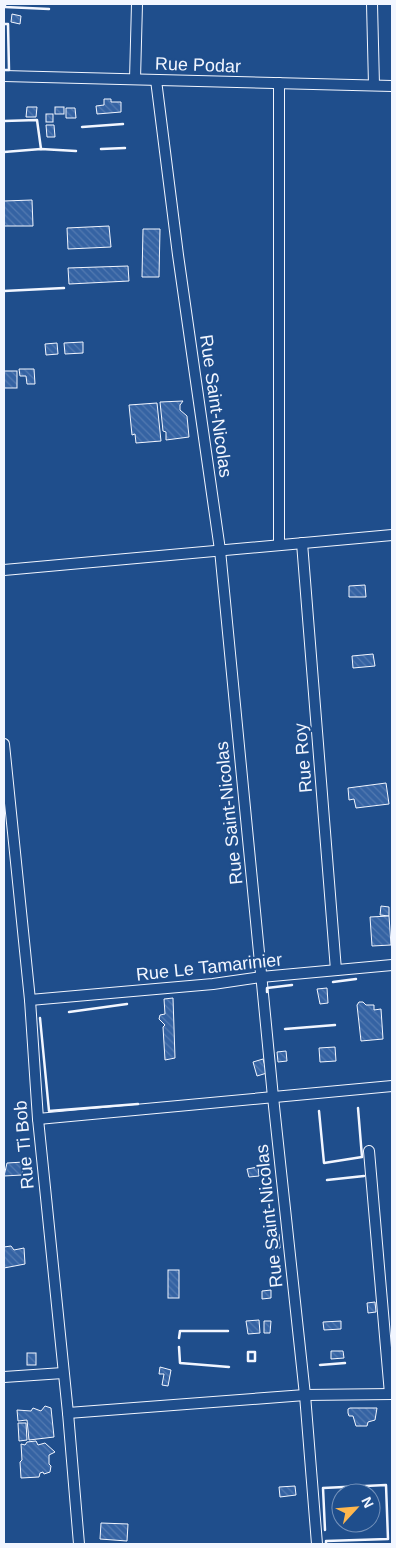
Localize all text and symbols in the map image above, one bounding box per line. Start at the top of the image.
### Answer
street label: Rue Podar [155,54,241,76]
street label: Rue Saint-Nicolas [196,333,236,479]
street label: Rue Roy [290,722,316,794]
street label: Rue Saint-Nicolas [212,740,246,886]
street label: Rue Le Tamarinier [135,949,283,985]
street label: Rue Ti Bob [10,1100,38,1190]
street label: Rue Saint-Nicolas [252,1143,286,1289]
north arrow [331,1483,381,1533]
text: N [358,1494,377,1510]

